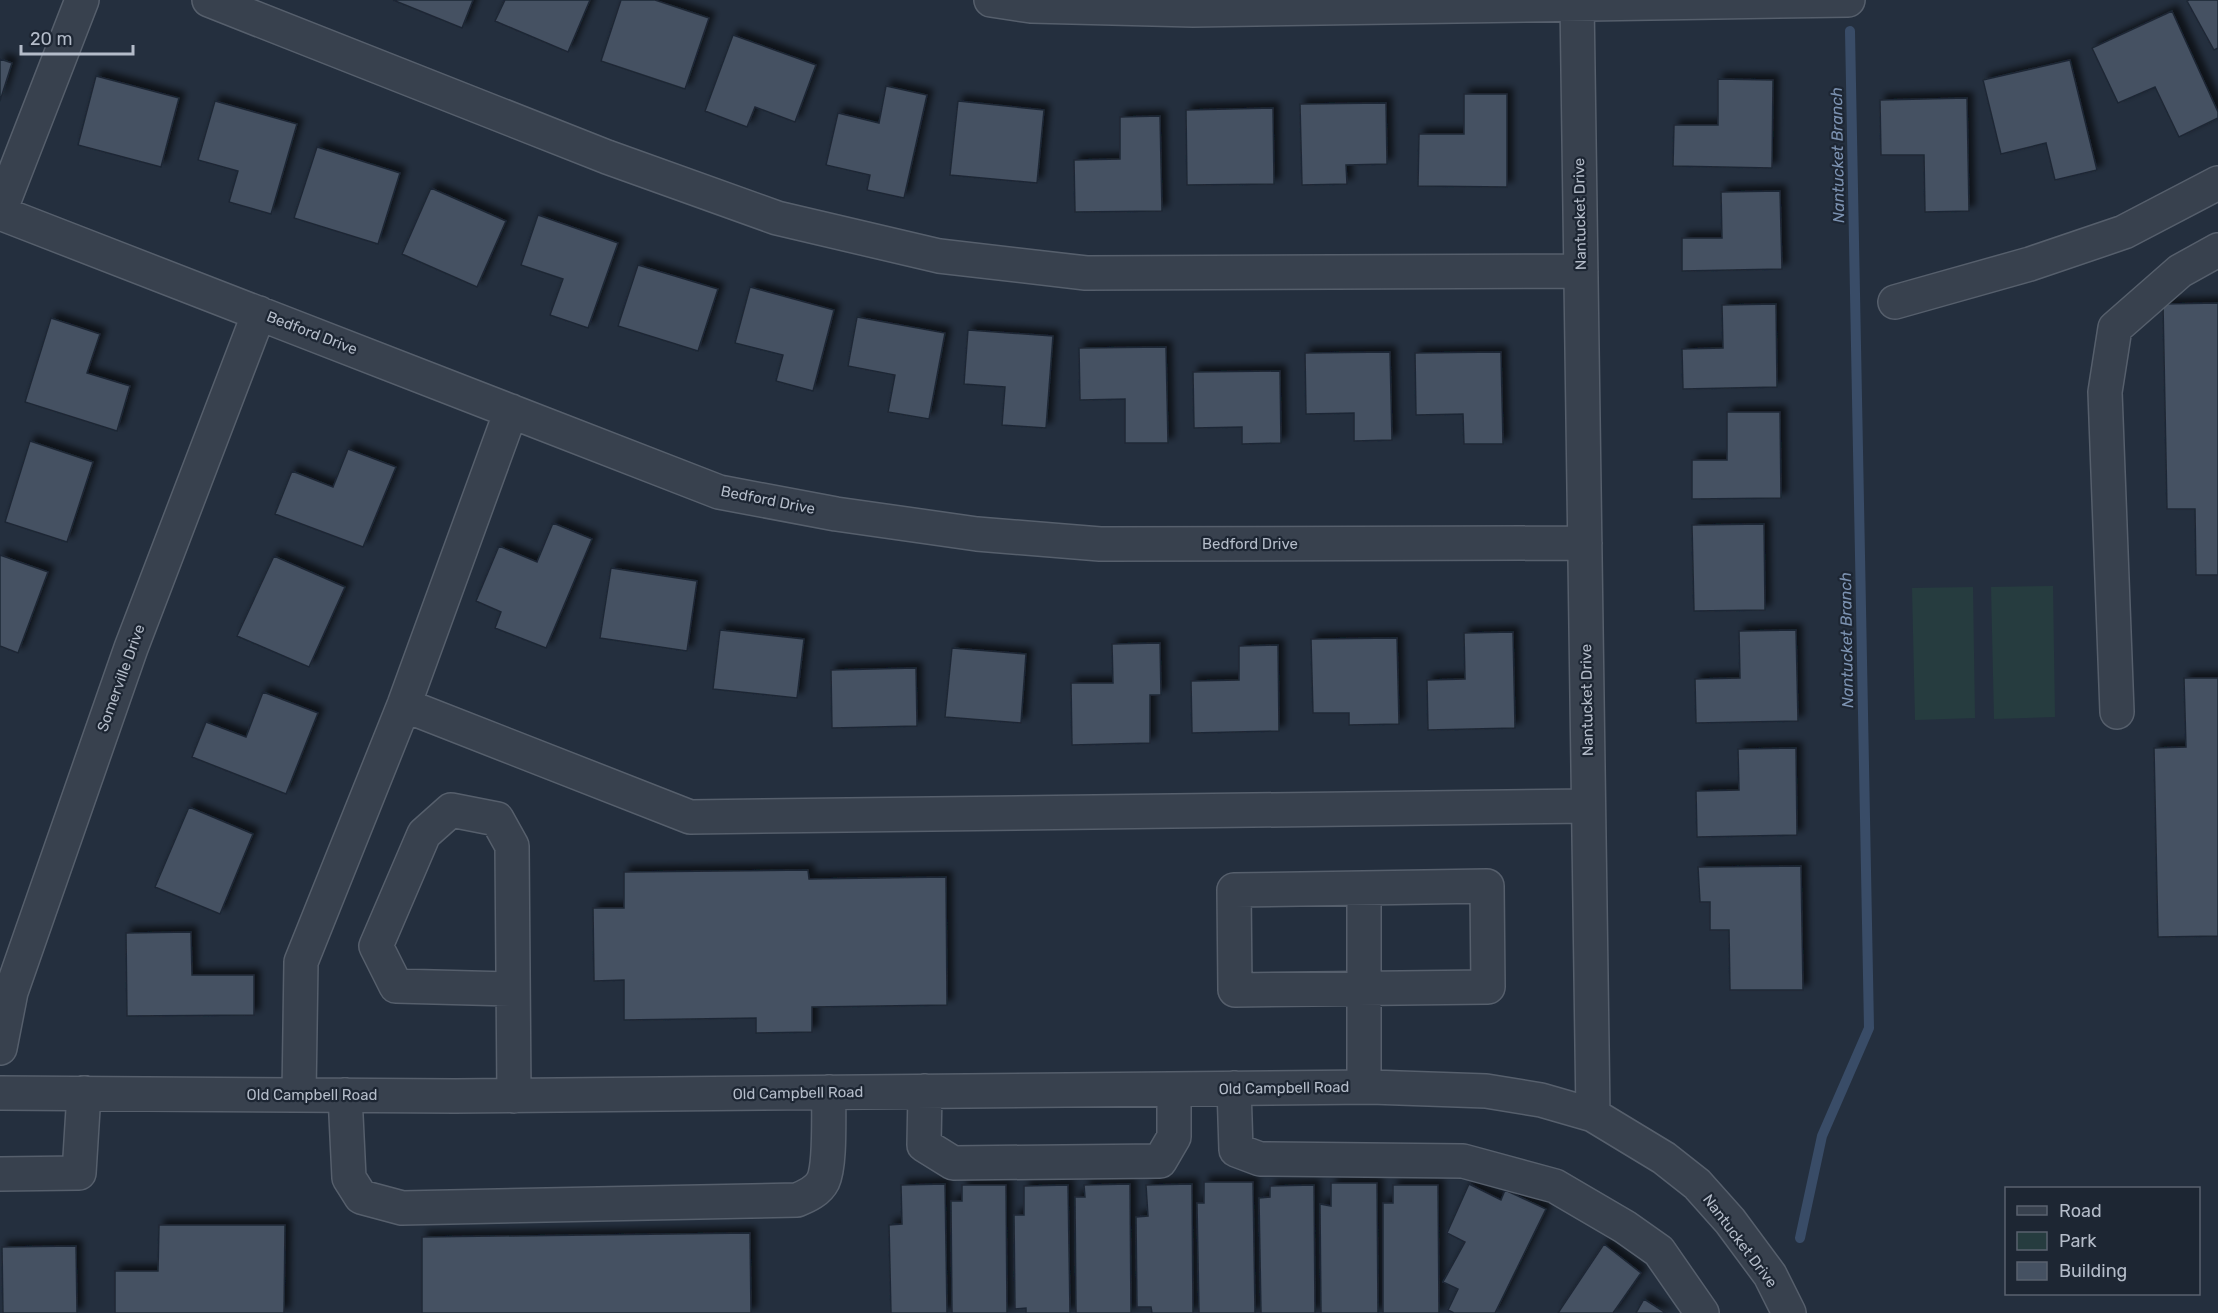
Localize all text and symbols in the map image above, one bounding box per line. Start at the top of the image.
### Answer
scale bar [21,18,134,56]
text: 20 m [30,28,72,50]
water label: Nantucket Branch [1827,87,1848,223]
street label: Nantucket Drive [1570,158,1590,270]
street label: Bedford Drive [264,307,360,359]
street label: Bedford Drive [719,482,817,518]
street label: Bedford Drive [1202,535,1298,553]
water label: Nantucket Branch [1836,572,1857,708]
street label: Somerville Drive [93,622,149,734]
street label: Nantucket Drive [1577,644,1597,756]
street label: Old Campbell Road [1218,1078,1350,1098]
street label: Old Campbell Road [732,1083,864,1103]
street label: Old Campbell Road [247,1086,377,1104]
legend [2005,1187,2200,1295]
street label: Nantucket Drive [1699,1191,1781,1291]
text: Road [2059,1200,2102,1222]
text: Park [2059,1230,2097,1252]
text: Building [2059,1260,2127,1282]

